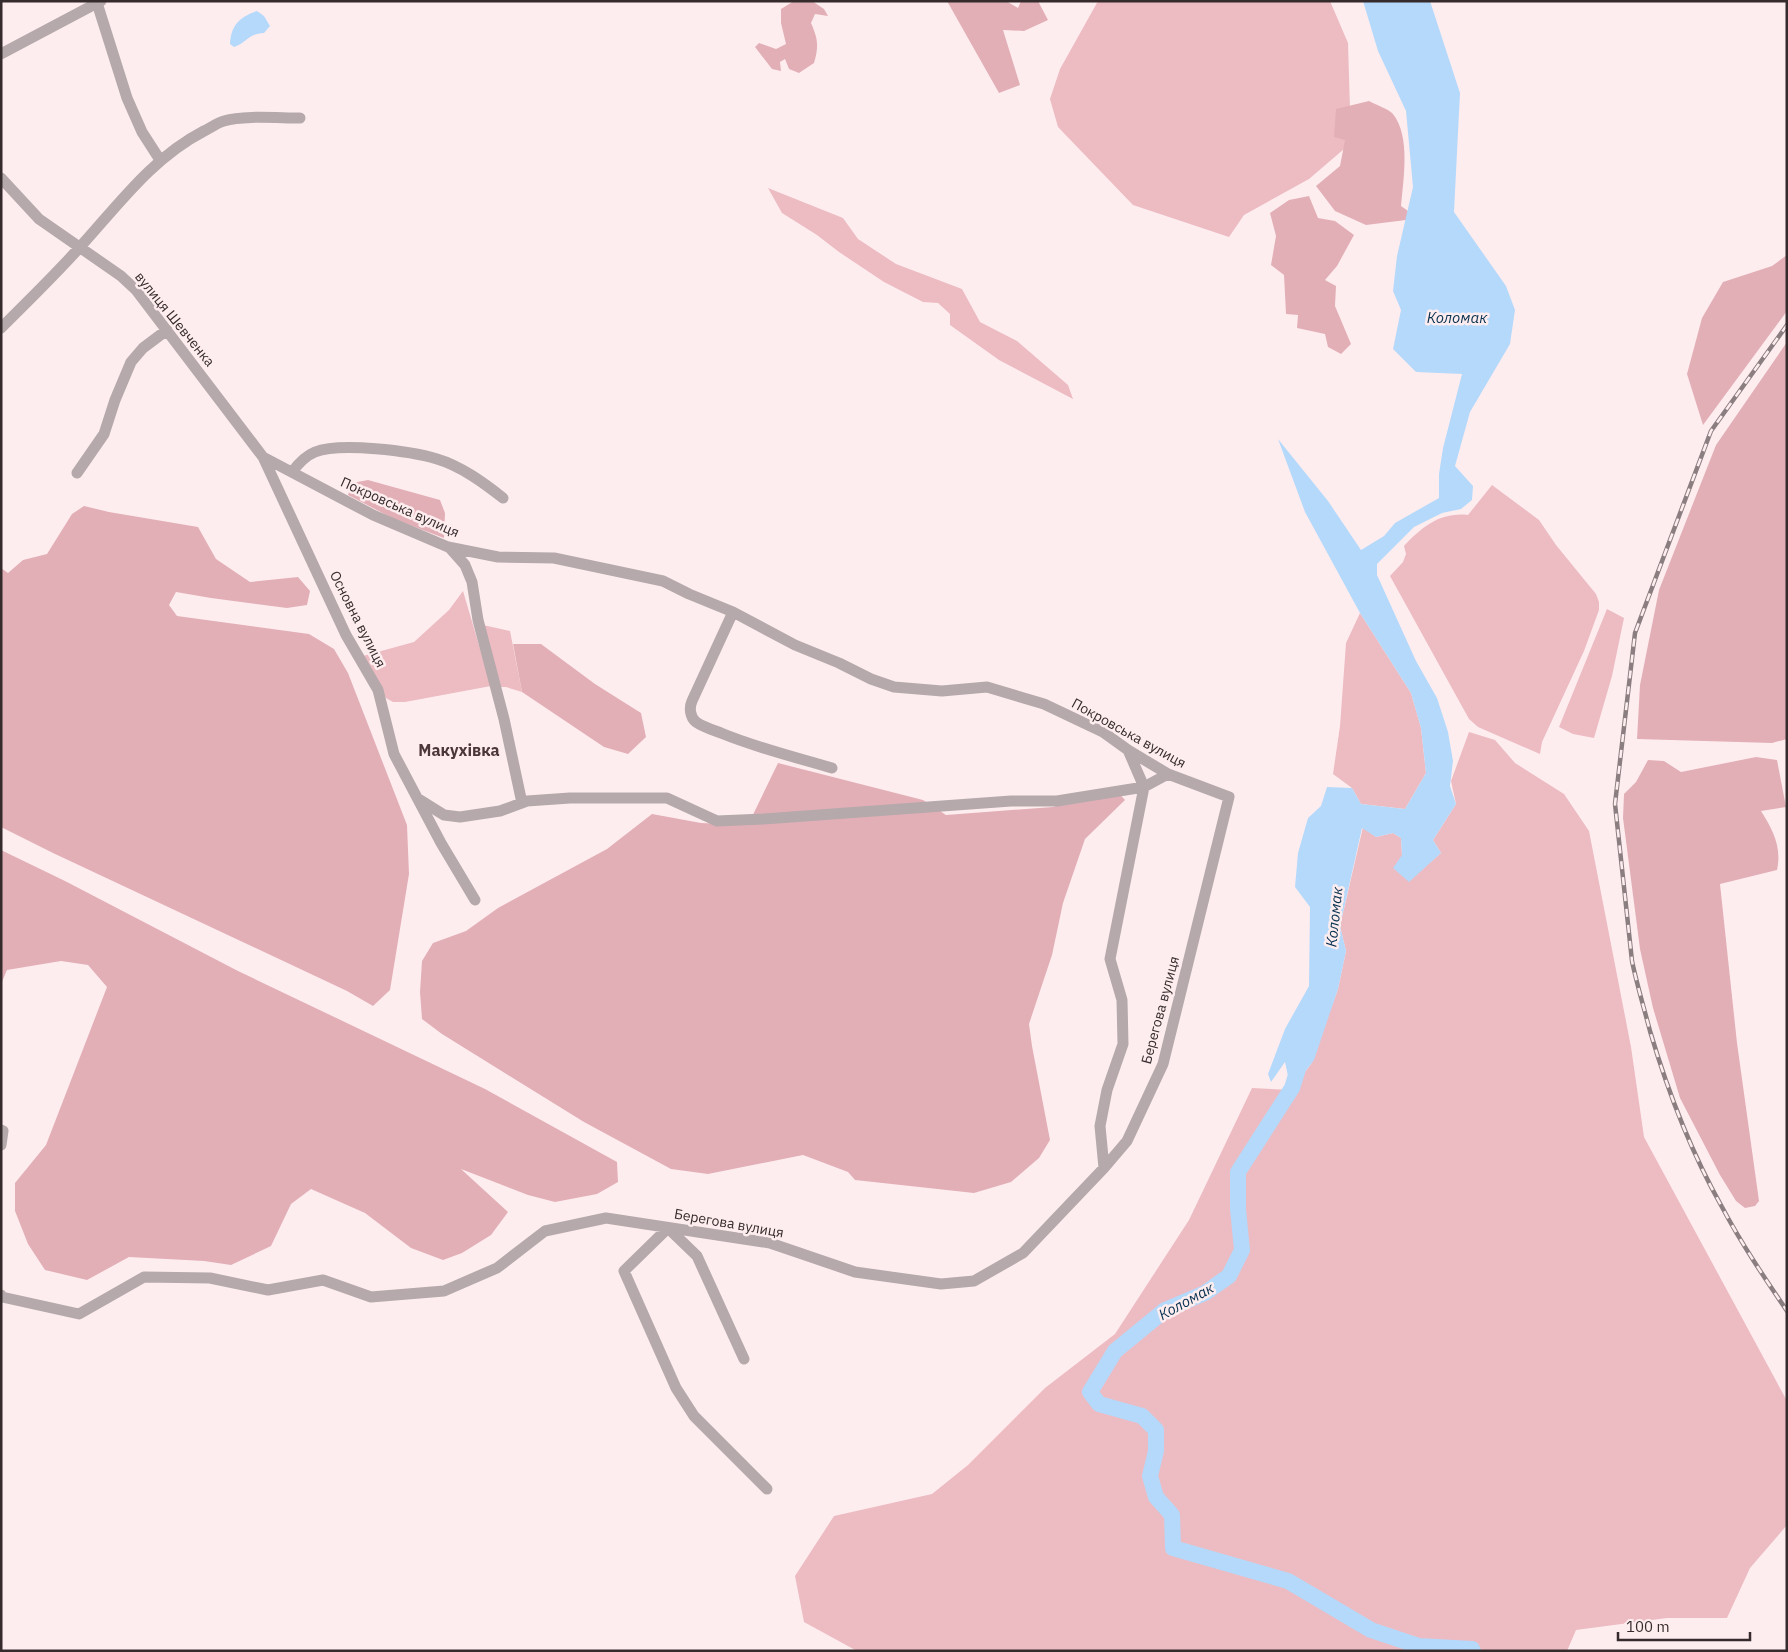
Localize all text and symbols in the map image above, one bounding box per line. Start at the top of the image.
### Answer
street label: вулиця Шевченка [131,268,219,371]
water label: Коломак [1427,308,1488,327]
street label: Покровська вулиця [338,473,462,541]
street label: Основна вулиця [326,568,390,670]
street label: Покровська вулиця [1069,694,1189,772]
district label: Макухівка [418,740,500,760]
water label: Коломак [1321,885,1347,948]
street label: Берегова вулиця [1137,954,1183,1066]
street label: Берегова вулиця [673,1204,785,1242]
water label: Коломак [1155,1278,1218,1324]
scale bar [1618,1610,1750,1642]
text: 100 m [1626,1617,1670,1636]

